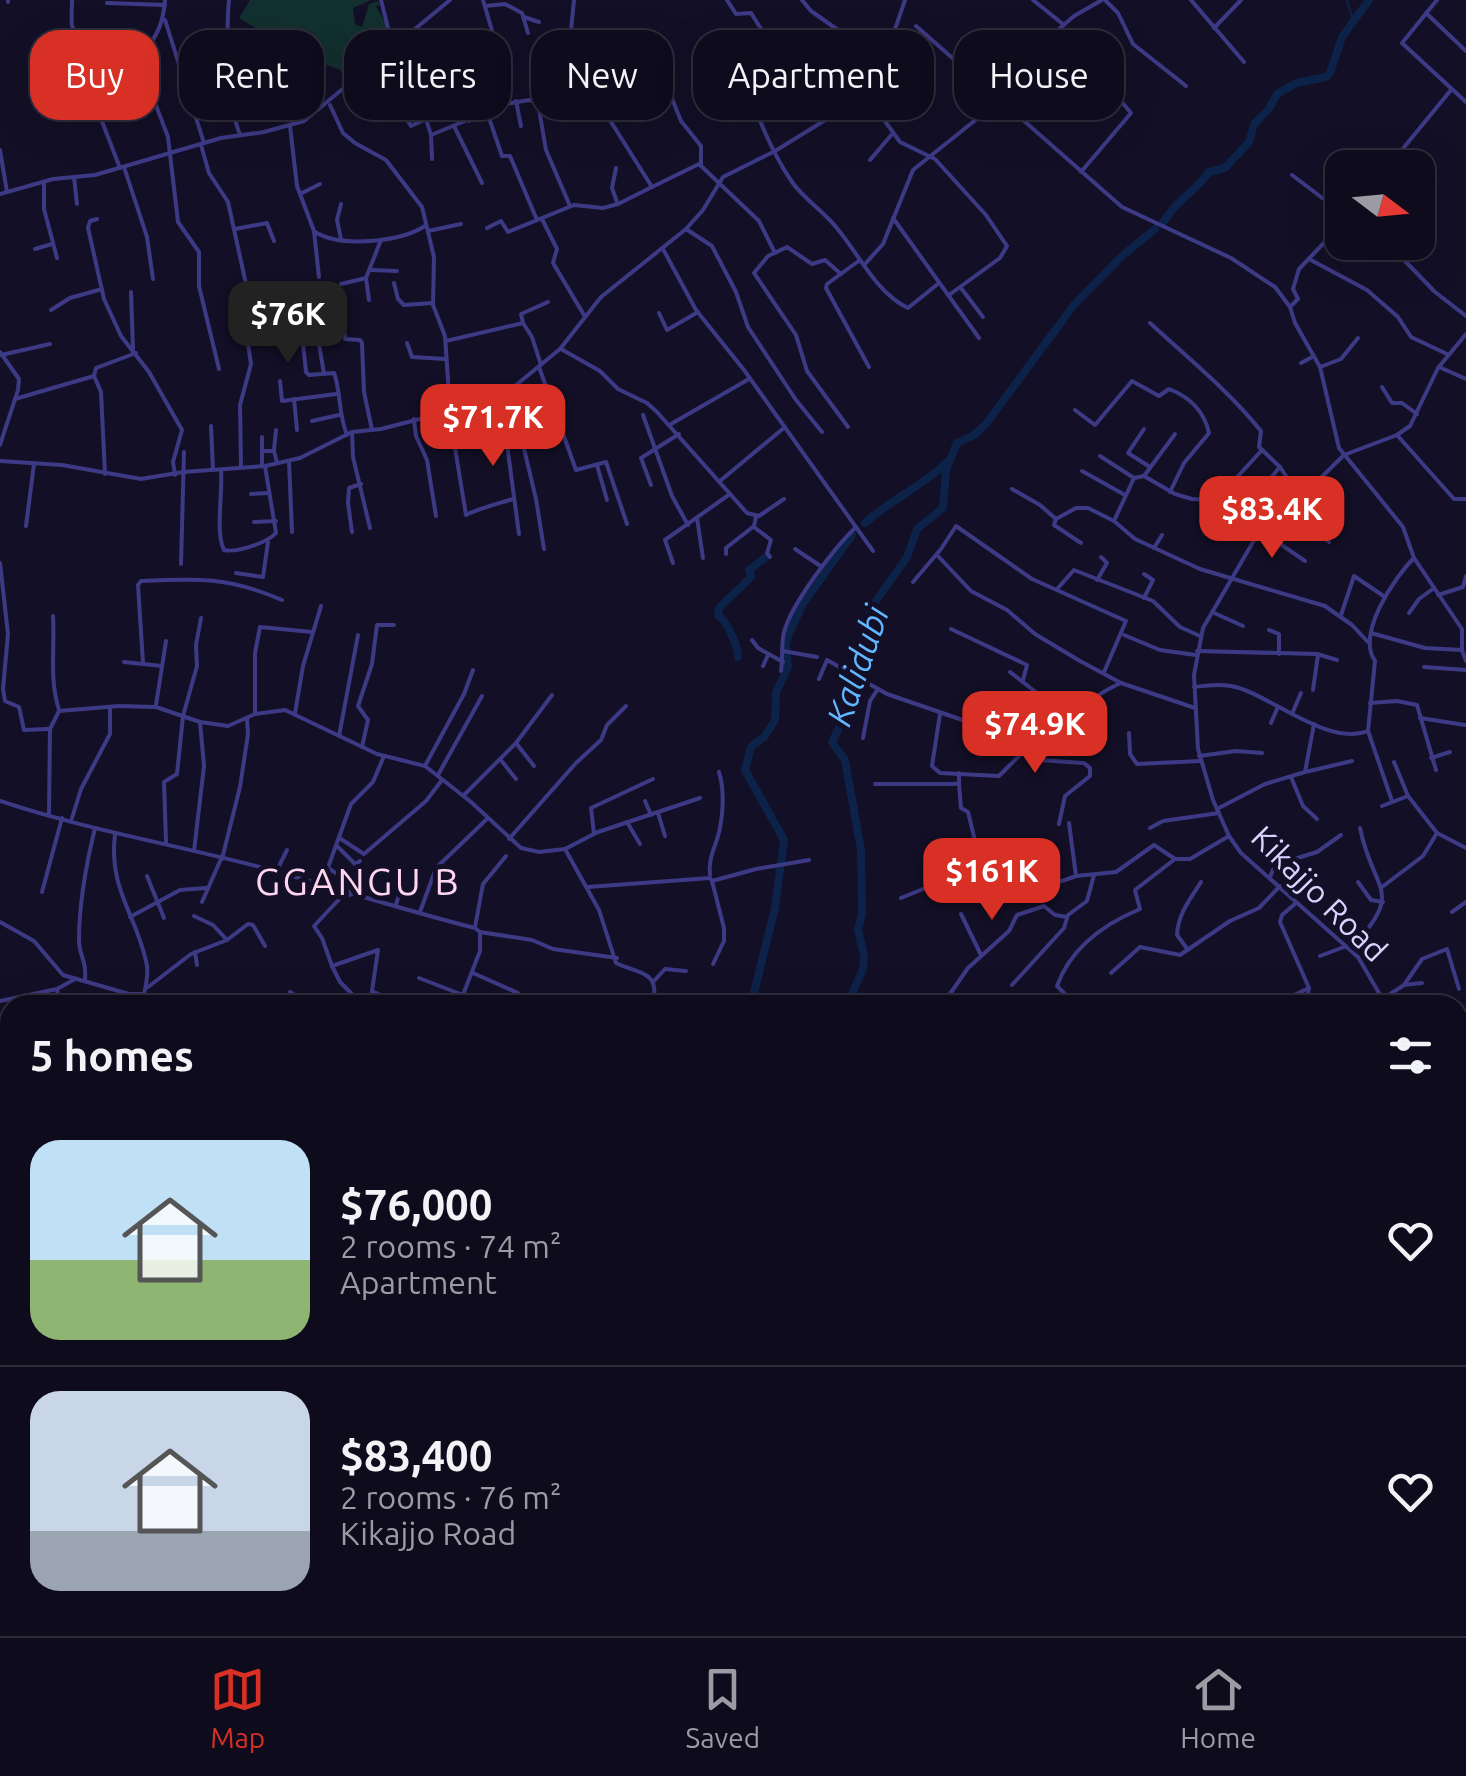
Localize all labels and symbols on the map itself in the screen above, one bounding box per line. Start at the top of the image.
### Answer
north arrow [1325,150,1435,260]
pin: $76K [229,281,347,366]
pin: $71.7K [412,384,574,469]
pin: $83.4K [1191,476,1353,561]
water label: Kalidubi [818,599,897,731]
pin: $74.9K [954,691,1116,776]
street label: Kikajjo Road [1245,818,1395,968]
pin: $161K [922,838,1062,923]
district label: GGANGU B [255,860,461,902]

